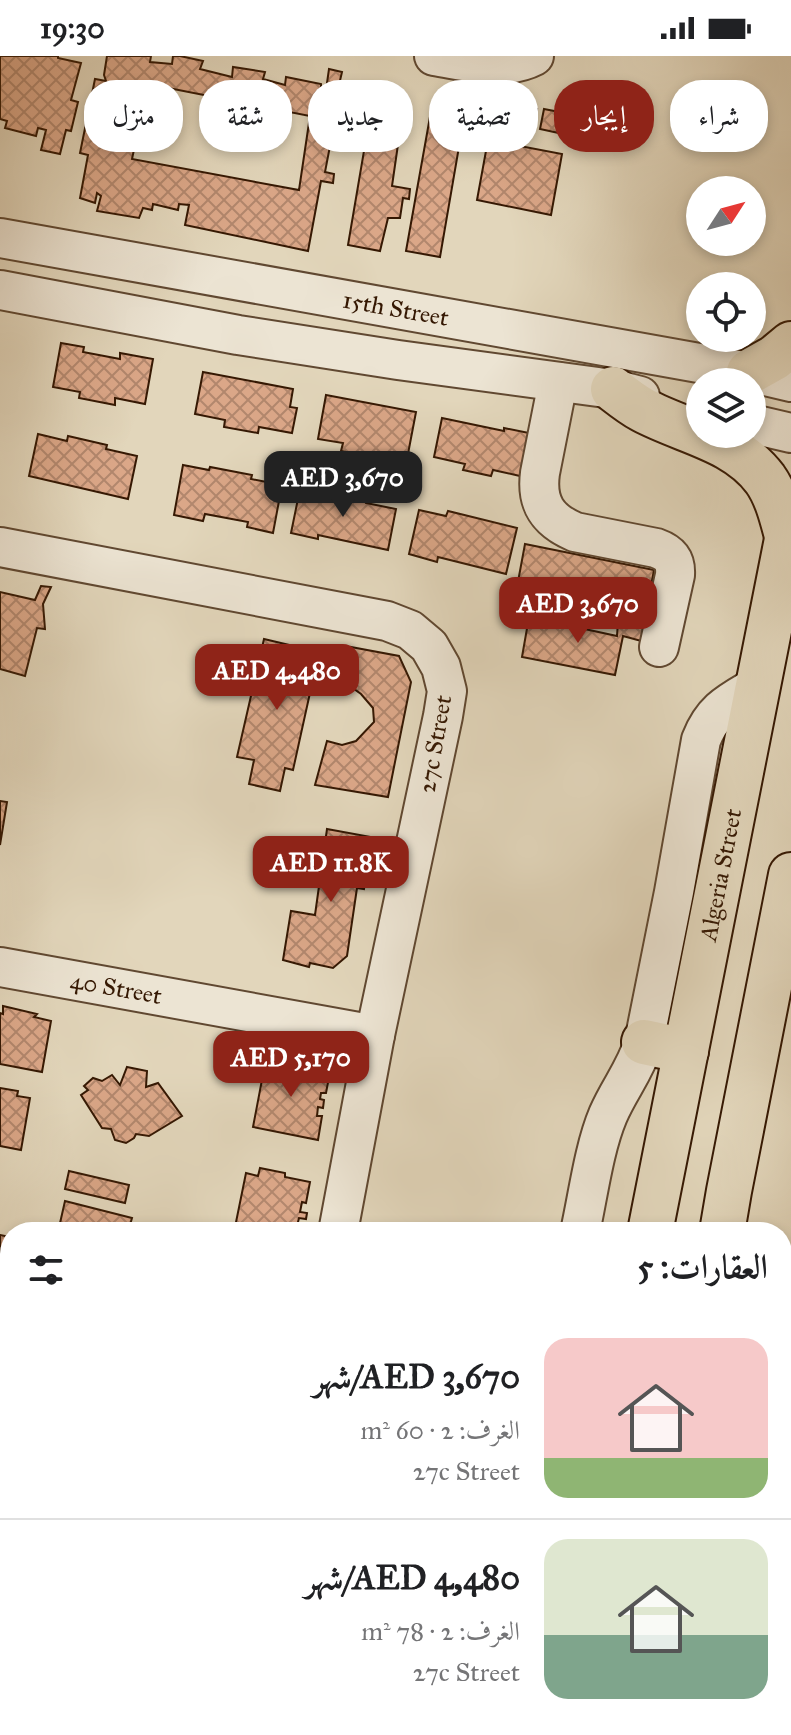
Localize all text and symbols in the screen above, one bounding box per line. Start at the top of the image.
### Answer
text: 19:30 [40,10,105,46]
chip: منزل [84,80,183,152]
chip: شقة [199,80,292,152]
chip: جديد [308,80,413,152]
chip: تصفية [429,80,538,152]
chip: إيجار [554,80,654,152]
chip: شراء [670,80,768,152]
north arrow [686,176,766,256]
map controls [686,176,766,448]
button: locate [686,272,766,352]
street label: 15th Street [340,285,452,333]
button: layers [686,368,766,448]
pin: AED 3,670 [251,451,435,519]
text: AED 3,670 [282,461,404,493]
pin: AED 3,670 [486,577,670,645]
text: AED 3,670 [517,587,639,619]
pin: AED 4,480 [185,644,369,712]
text: AED 4,480 [213,654,341,686]
street label: 27c Street [412,692,458,795]
street label: Algeria Street [693,806,748,945]
pin: AED 11.8K [239,836,423,904]
text: AED 11.8K [271,846,391,878]
street label: 40 Street [68,965,165,1011]
pin: AED 5,170 [199,1031,383,1099]
text: AED 5,170 [231,1041,351,1073]
text: العقارات: 5 [637,1246,768,1287]
icon: filters [24,1248,68,1292]
text: AED 3,670/شهر [313,1356,520,1397]
icon: home [608,1370,704,1466]
text: الغرف: 2 · 60 m² [360,1414,520,1446]
text: 27c Street [413,1455,520,1487]
text: AED 4,480/شهر [304,1557,520,1598]
icon: home [608,1571,704,1667]
text: الغرف: 2 · 78 m² [361,1615,520,1647]
text: 27c Street [413,1656,520,1688]

